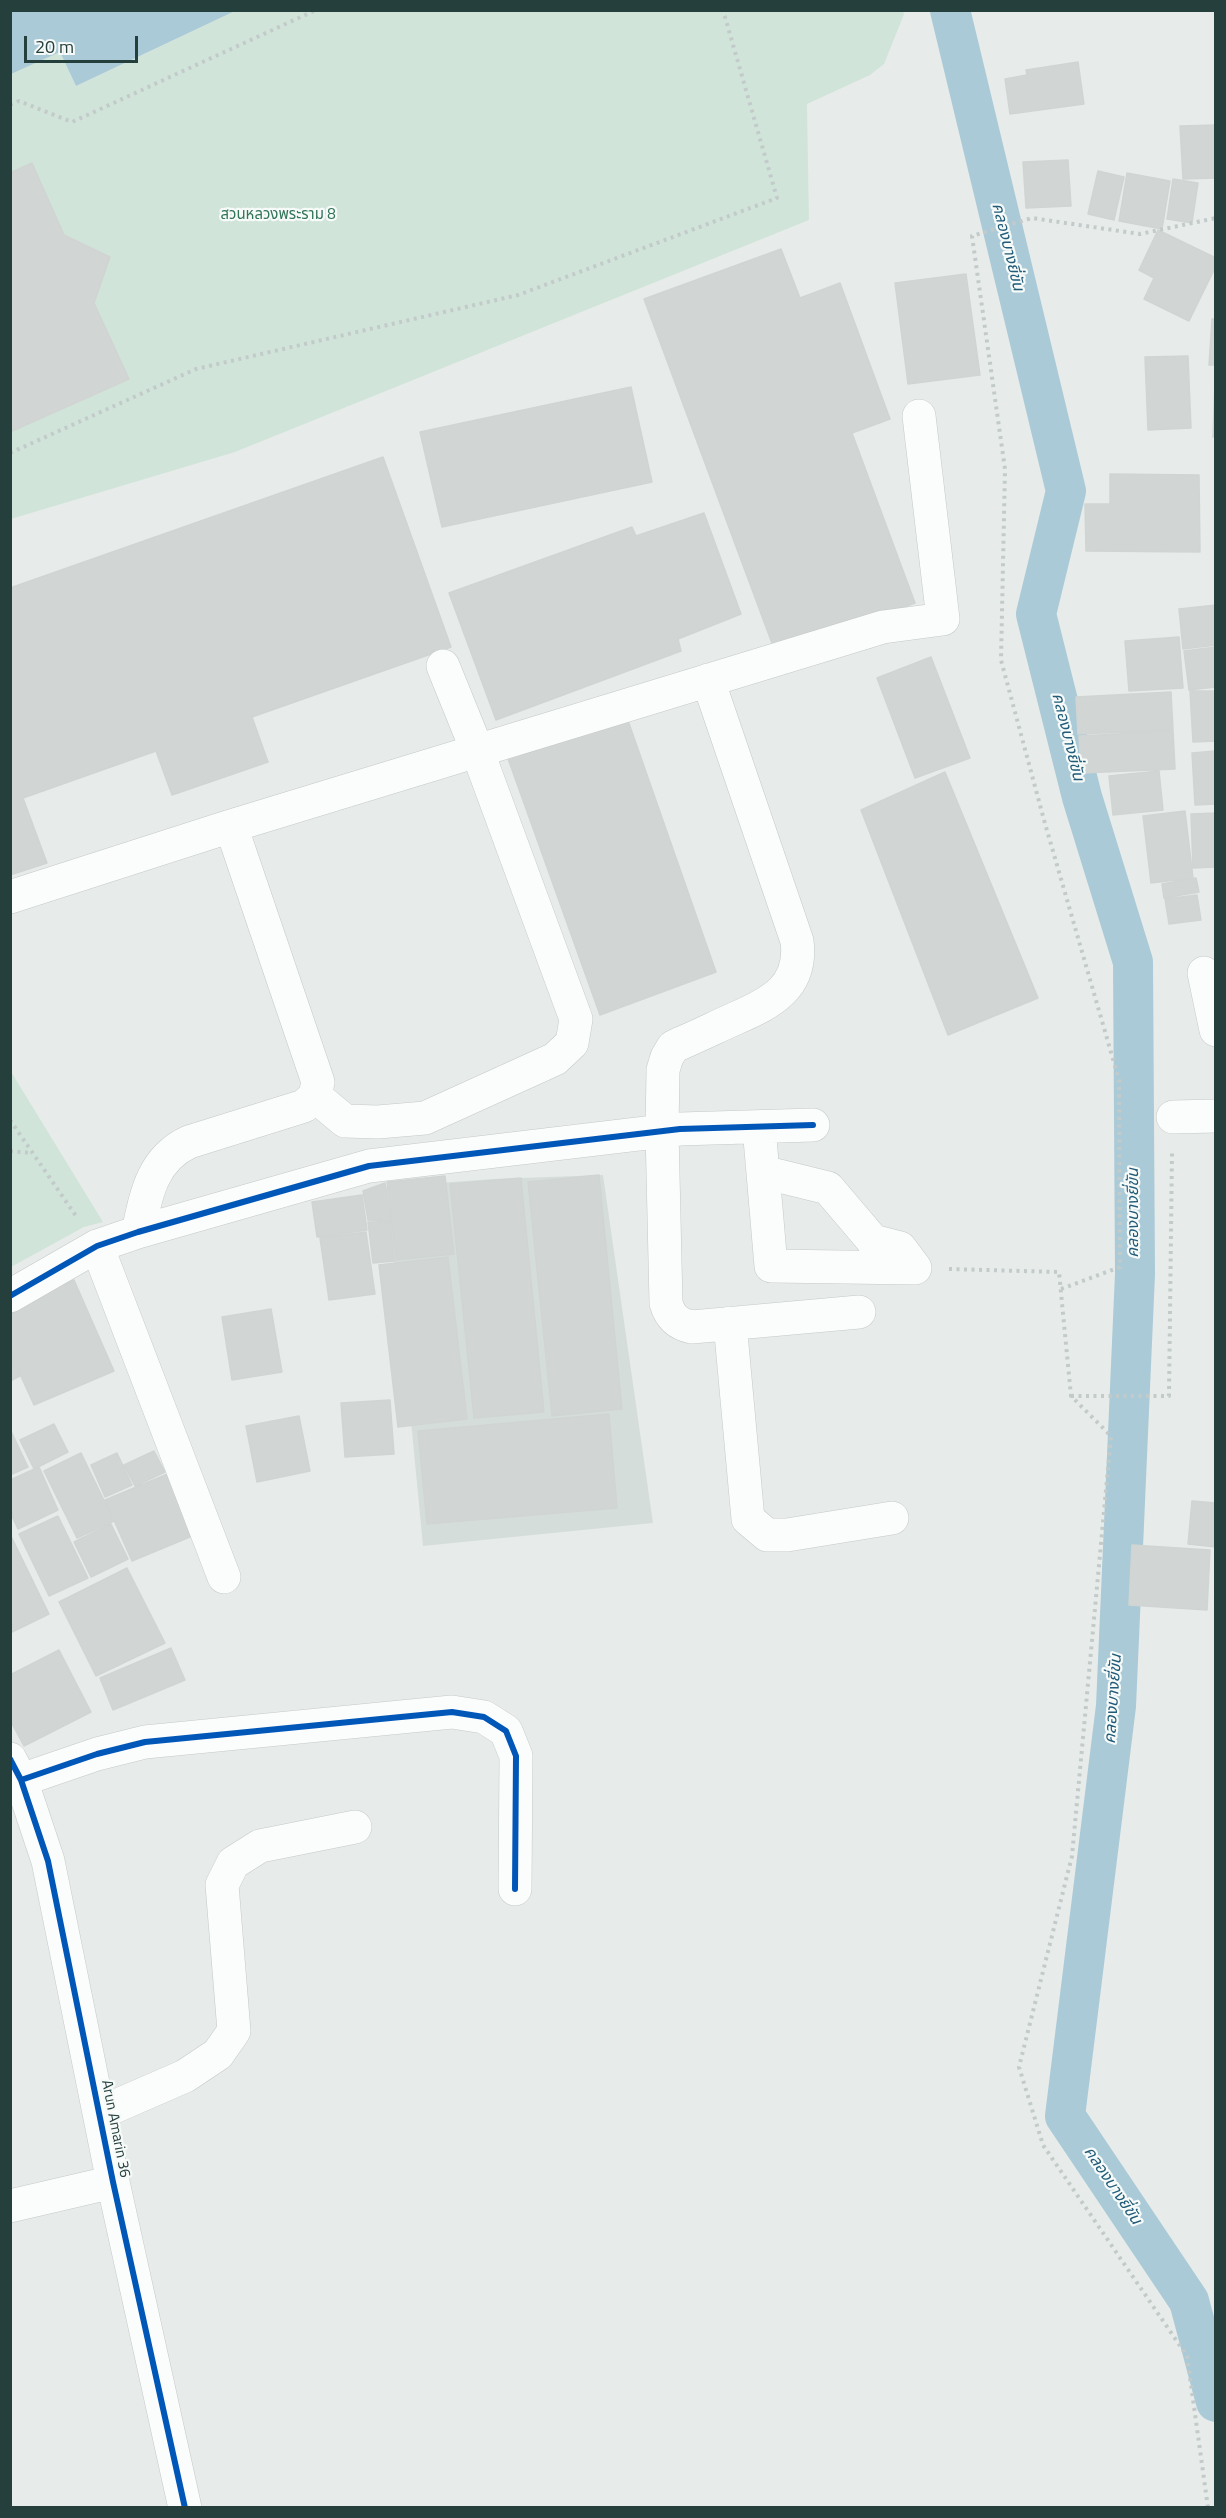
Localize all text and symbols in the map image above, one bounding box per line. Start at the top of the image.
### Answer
scale bar [27,24,141,62]
text: 20 m [35,33,74,60]
water label: คลองบางยี่ขัน [987,201,1027,293]
park label: สวนหลวงพระราม 8 [220,206,336,224]
water label: คลองบางยี่ขัน [1047,691,1087,783]
water label: คลองบางยี่ขัน [1124,1168,1144,1258]
water label: คลองบางยี่ขัน [1101,1654,1127,1744]
street label: Arun Amarin 36 [97,2079,133,2179]
water label: คลองบางยี่ขัน [1079,2144,1145,2228]

